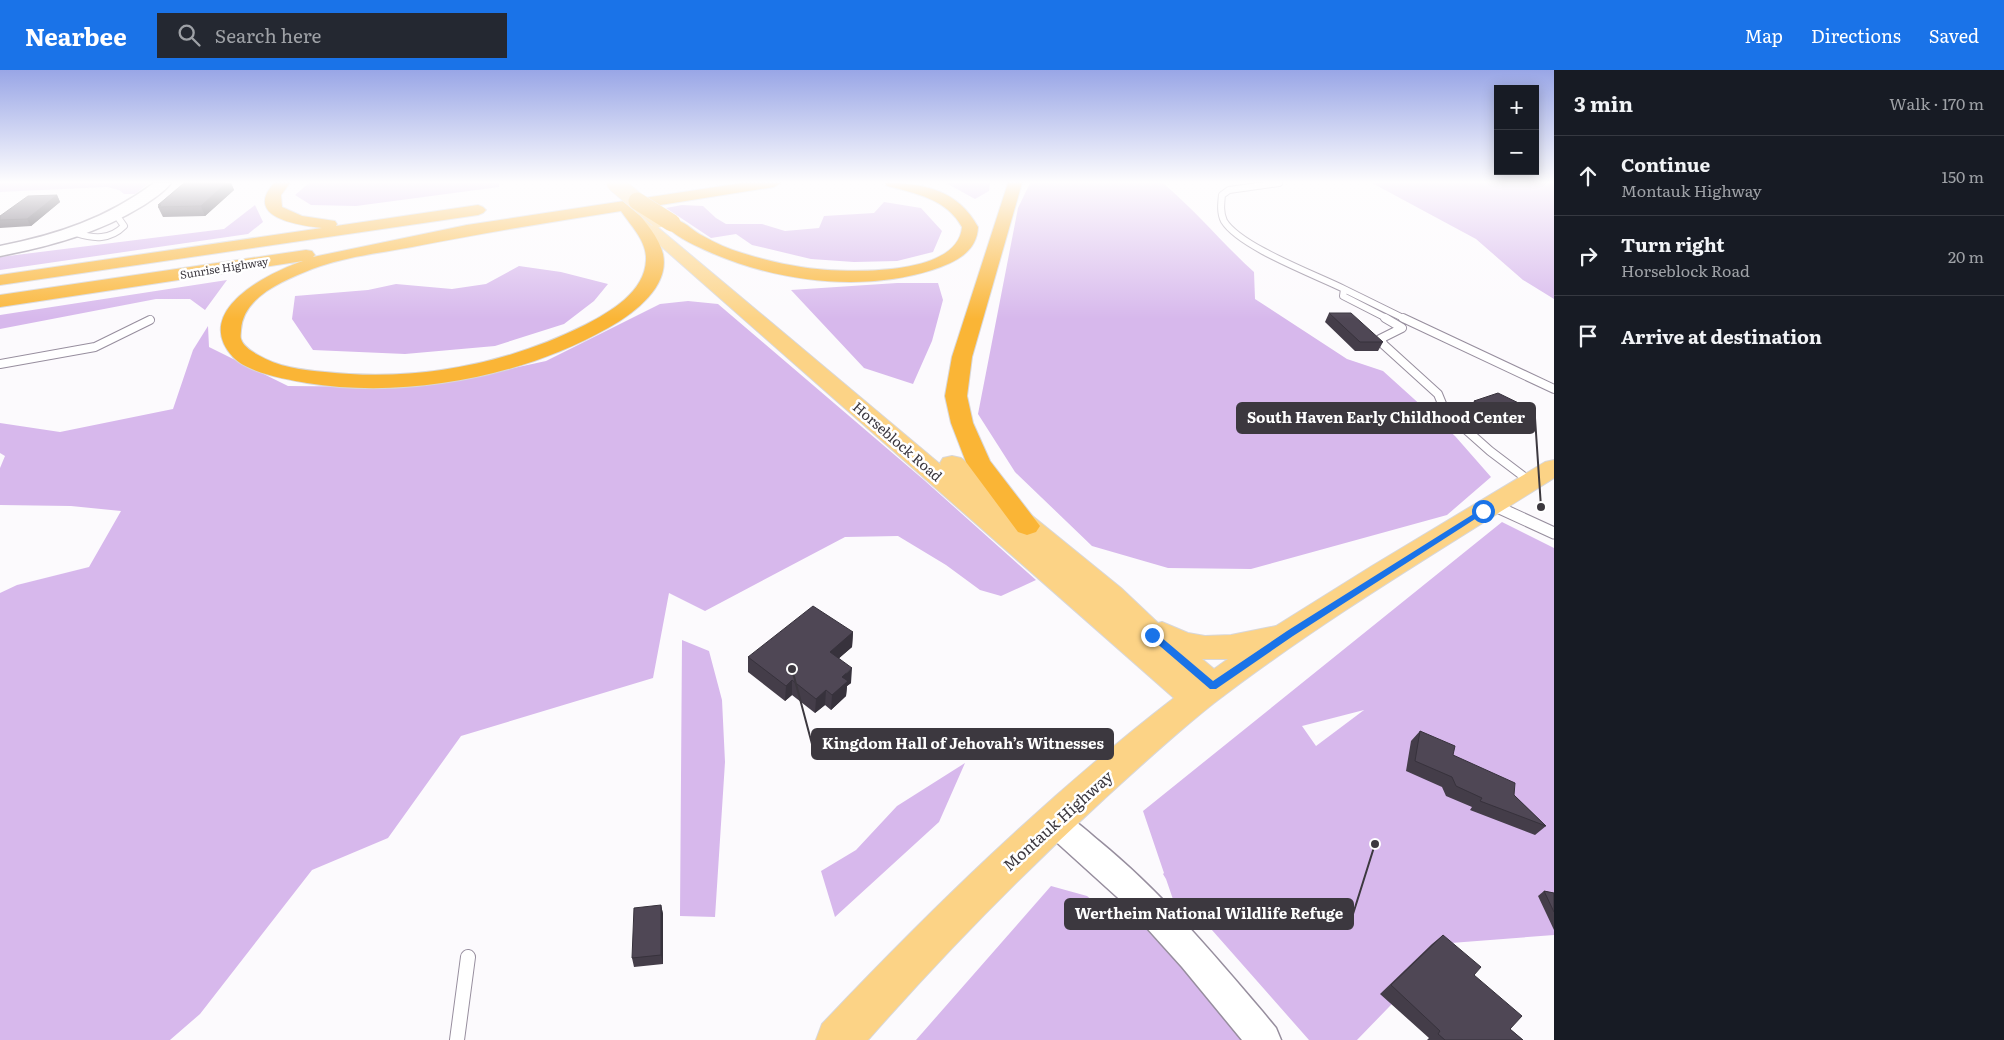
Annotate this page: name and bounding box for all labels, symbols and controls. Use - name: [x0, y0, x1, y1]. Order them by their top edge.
- search box: [157, 13, 507, 58]
- text: Nearbee: [25, 18, 127, 53]
- icon: search: [175, 21, 203, 49]
- text: Search here: [215, 21, 321, 49]
- text: Map: [1745, 22, 1783, 49]
- text: Directions: [1811, 22, 1901, 49]
- text: Saved: [1929, 22, 1979, 49]
- map controls: [1494, 85, 1539, 175]
- button: +: [1494, 85, 1539, 130]
- text: 3 min: [1574, 87, 1633, 118]
- text: Walk · 170 m: [1889, 91, 1984, 115]
- button: −: [1494, 130, 1539, 175]
- text: Continue: [1621, 150, 1710, 178]
- icon: ahead: [1574, 162, 1602, 190]
- text: 150 m: [1941, 164, 1984, 188]
- text: Montauk Highway: [1621, 178, 1762, 202]
- text: Turn right: [1621, 230, 1725, 258]
- icon: right: [1574, 242, 1602, 270]
- text: 20 m: [1948, 244, 1984, 268]
- street label: Sunrise Highway: [179, 252, 270, 282]
- text: Horseblock Road: [1621, 258, 1750, 282]
- icon: arrive: [1574, 322, 1602, 350]
- text: Arrive at destination: [1621, 322, 1822, 350]
- street label: Horseblock Road: [849, 396, 947, 486]
- callout: South Haven Early Childhood Center: [1237, 403, 1535, 433]
- text: South Haven Early Childhood Center: [1247, 405, 1525, 428]
- route start: [1472, 500, 1495, 523]
- route end: [1141, 624, 1164, 647]
- callout: Kingdom Hall of Jehovah’s Witnesses: [812, 729, 1113, 759]
- text: Kingdom Hall of Jehovah’s Witnesses: [822, 731, 1104, 754]
- street label: Montauk Highway: [997, 763, 1118, 876]
- callout: Wertheim National Wildlife Refuge: [1065, 899, 1353, 929]
- text: Wertheim National Wildlife Refuge: [1075, 901, 1344, 924]

